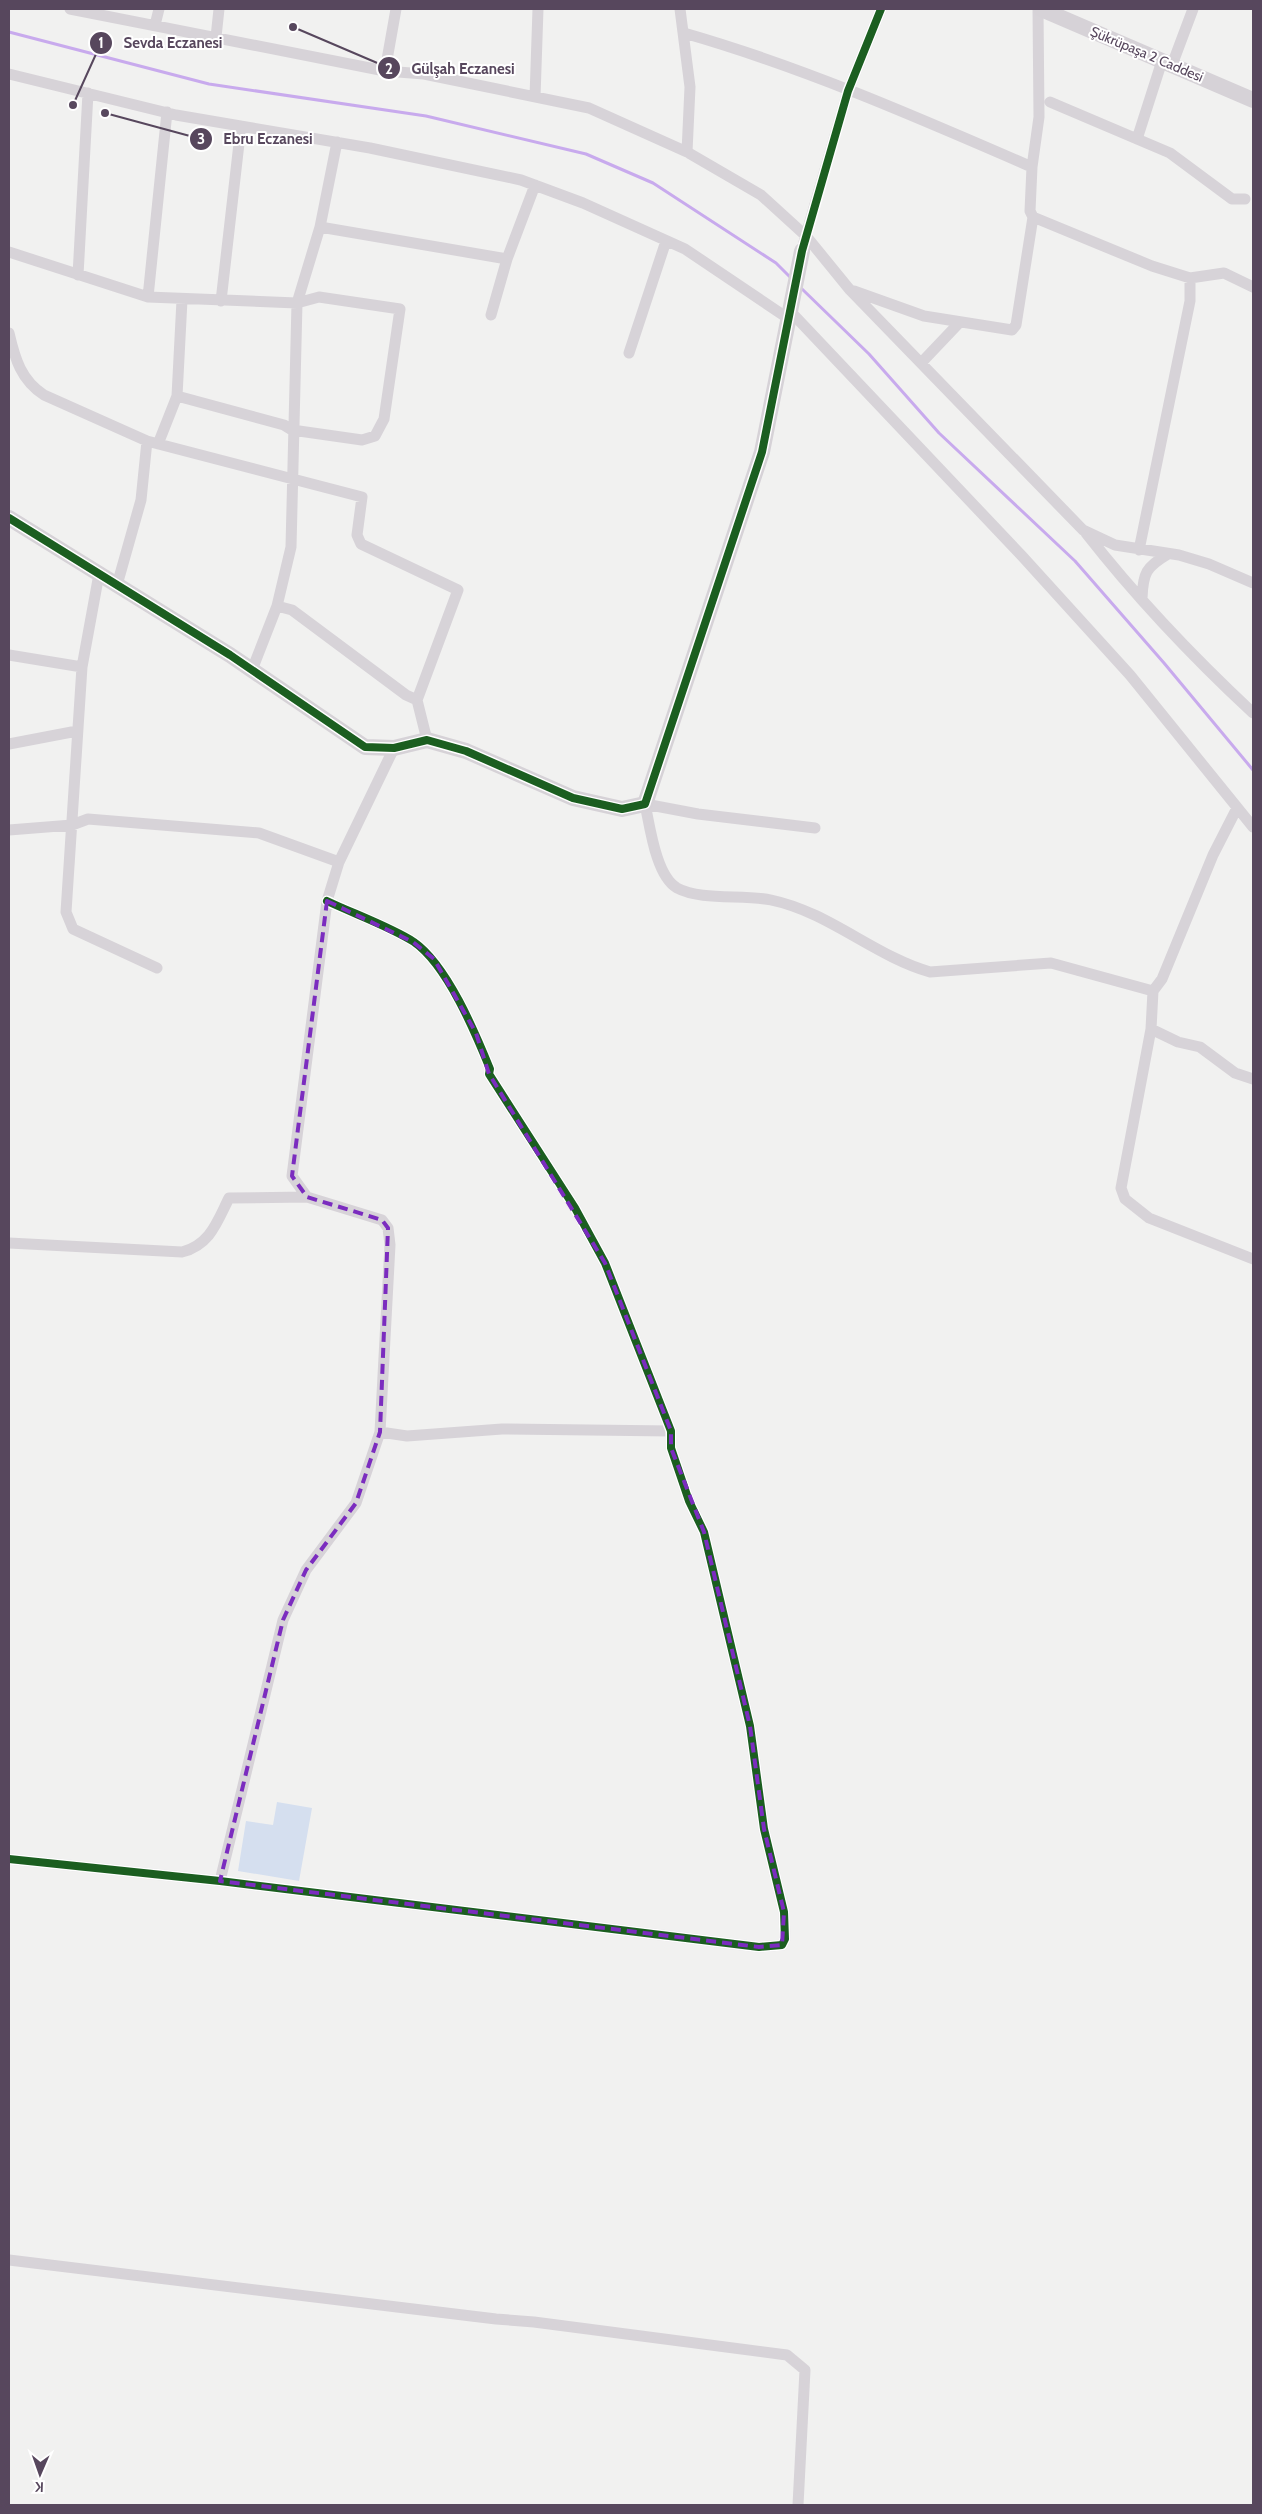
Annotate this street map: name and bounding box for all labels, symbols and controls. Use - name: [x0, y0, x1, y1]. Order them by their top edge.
- street label: Şükrüpaşa 2 Caddesi: [1088, 22, 1206, 86]
- callout: Sevda Eczanesi: [89, 28, 233, 58]
- text: 1: [98, 34, 104, 52]
- text: Sevda Eczanesi: [124, 34, 222, 52]
- callout: Gülşah Eczanesi: [376, 53, 524, 83]
- text: 2: [385, 60, 393, 78]
- text: Gülşah Eczanesi: [411, 60, 515, 78]
- callout: Ebru Eczanesi: [188, 124, 323, 154]
- text: 3: [197, 130, 205, 148]
- text: Ebru Eczanesi: [223, 130, 313, 148]
- north arrow: [15, 2449, 65, 2499]
- text: K: [35, 2478, 44, 2496]

